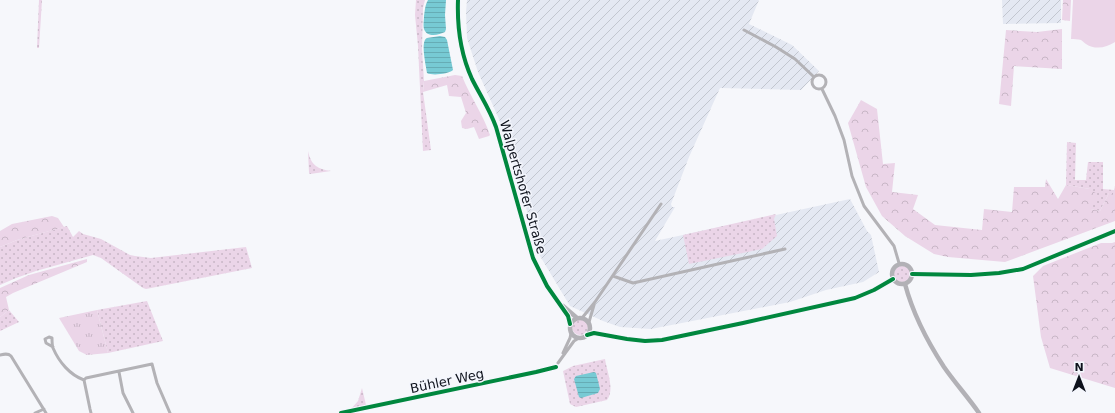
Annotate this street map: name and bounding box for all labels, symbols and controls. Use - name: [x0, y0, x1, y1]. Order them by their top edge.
- street label: Walpertshofer Straße: [497, 119, 549, 255]
- north arrow: [1059, 357, 1099, 397]
- text: N: [1074, 361, 1084, 374]
- street label: Bühler Weg: [409, 366, 485, 396]

